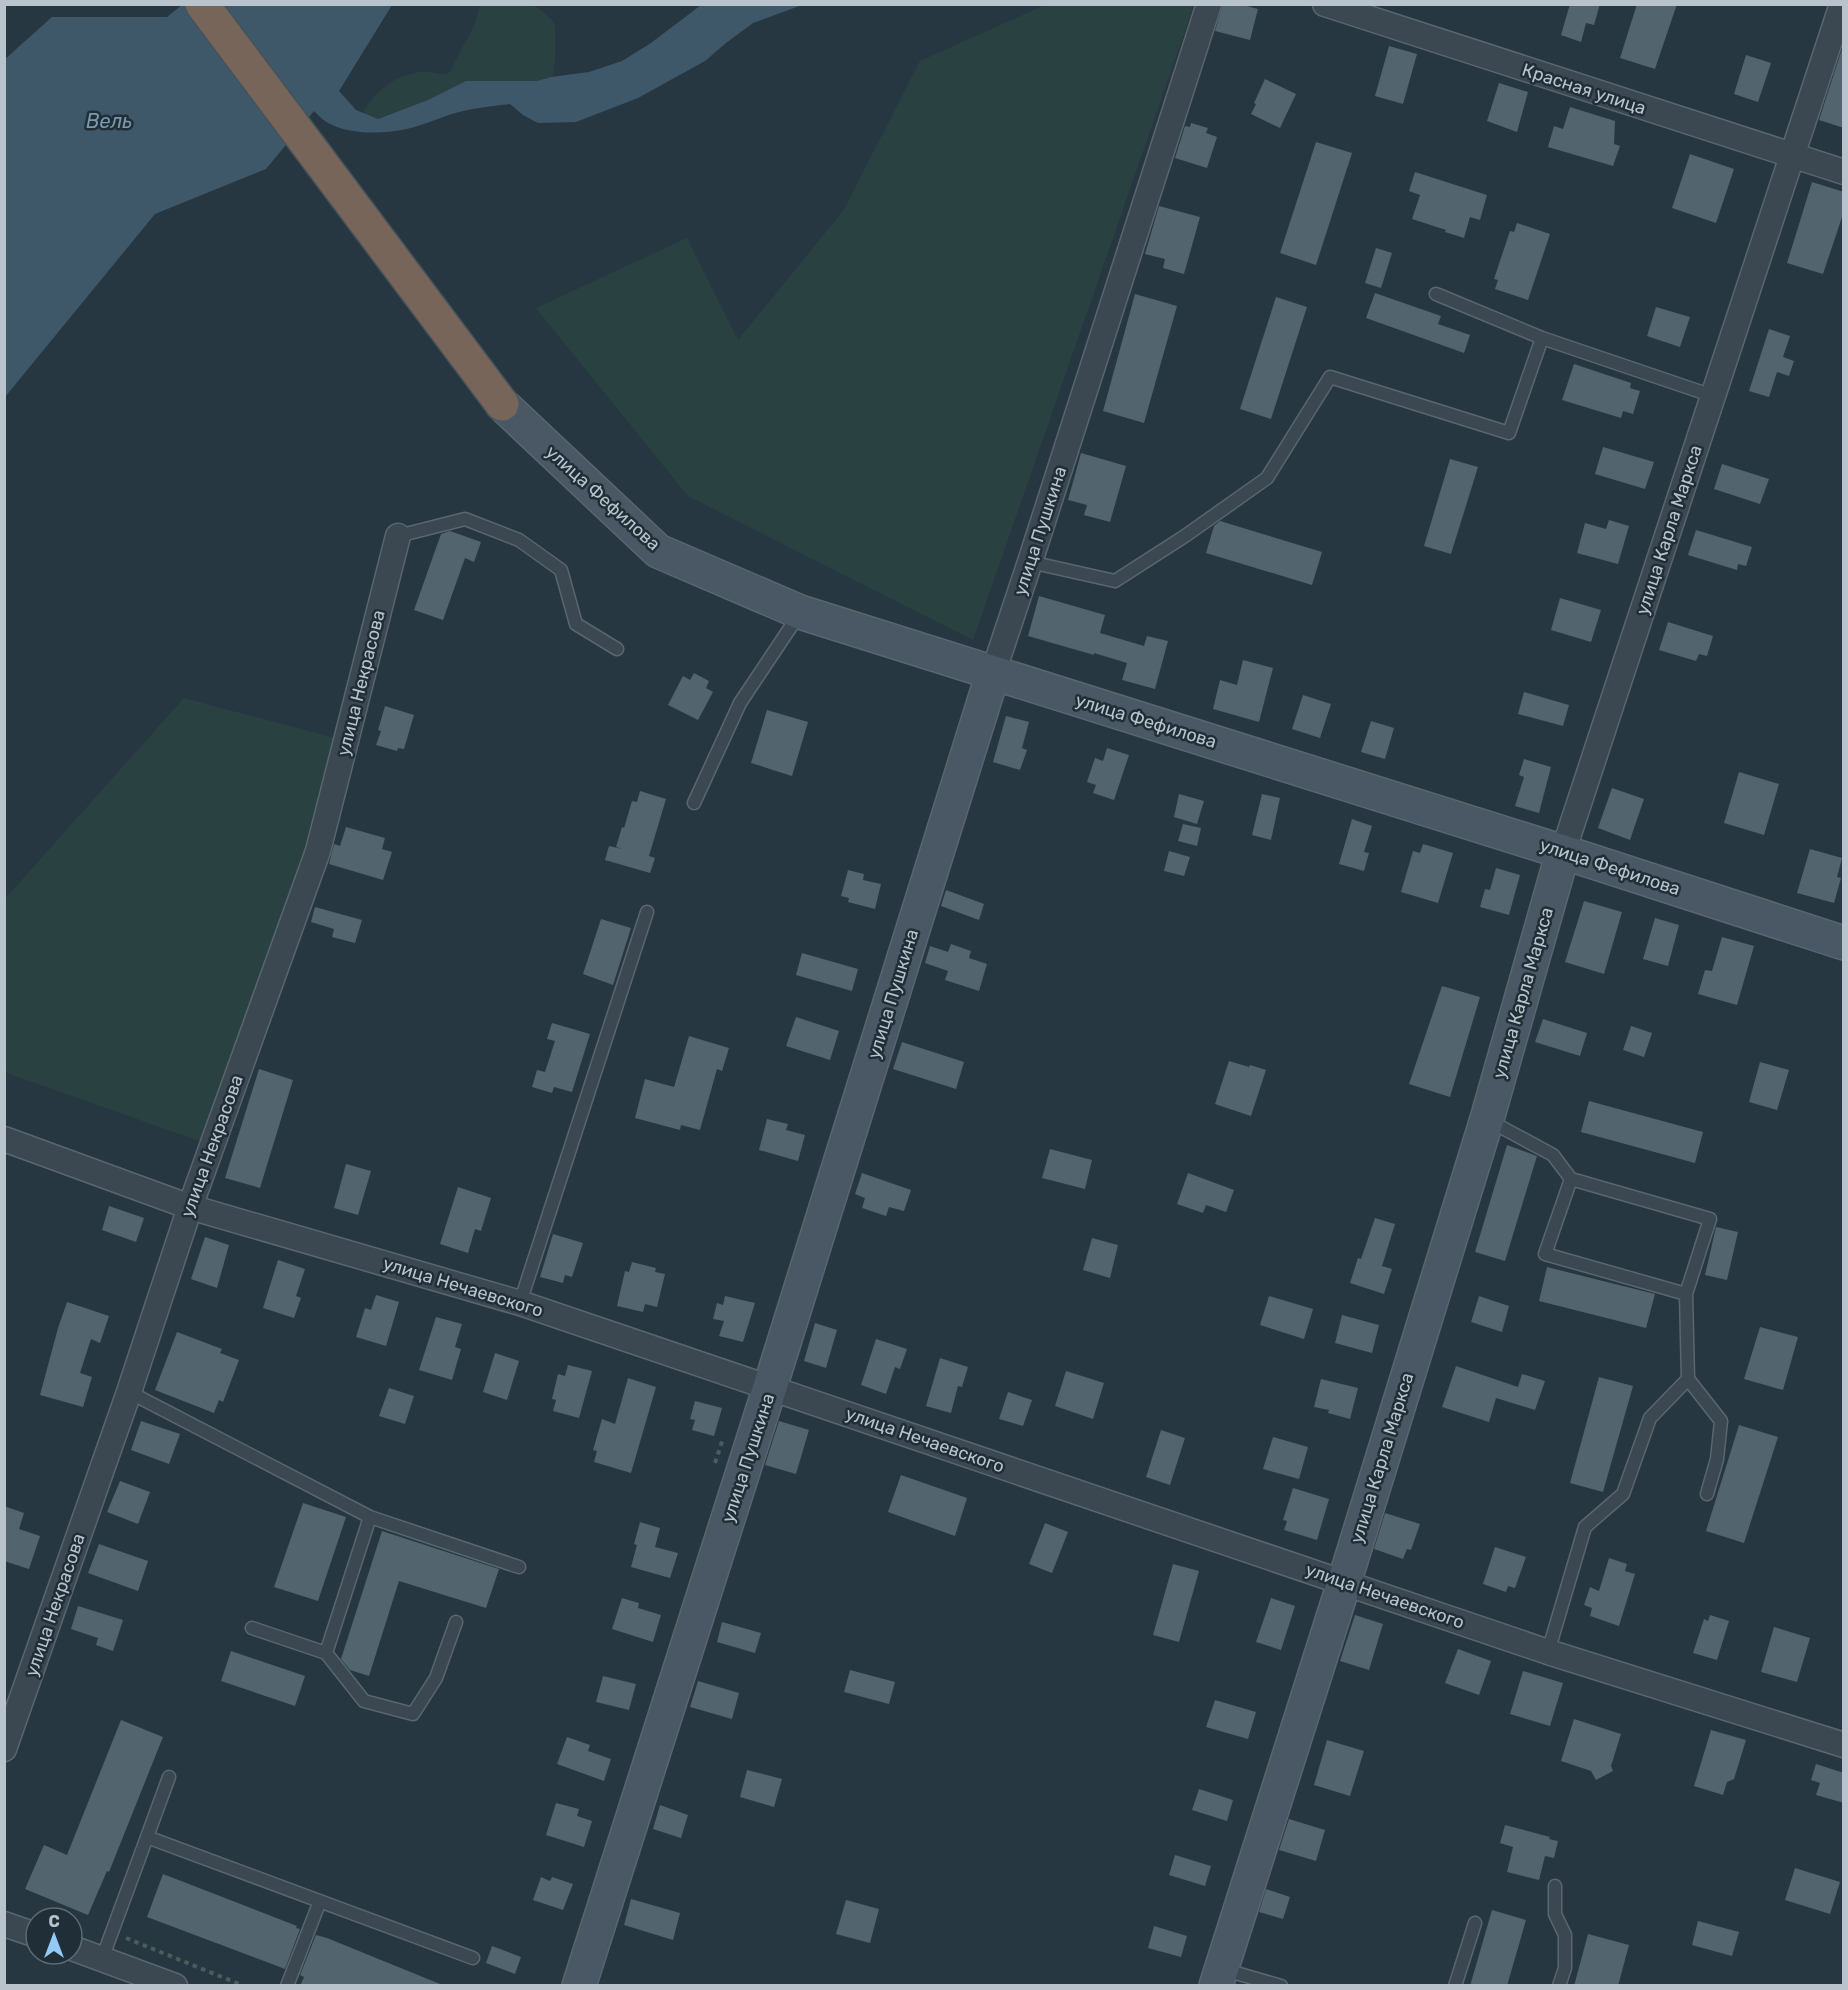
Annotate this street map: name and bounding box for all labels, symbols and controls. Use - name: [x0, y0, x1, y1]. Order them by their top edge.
- street label: Красная улица: [1519, 59, 1649, 119]
- water label: Вель: [86, 109, 132, 133]
- street label: улица Фефилова: [541, 441, 665, 555]
- street label: улица Карла Маркса: [1631, 442, 1707, 618]
- street label: улица Пушкина: [1009, 464, 1071, 598]
- street label: улица Некрасова: [332, 608, 390, 758]
- street label: улица Фефилова: [1073, 689, 1219, 753]
- street label: улица Фефилова: [1537, 834, 1683, 900]
- street label: улица Карла Маркса: [1488, 905, 1558, 1081]
- street label: улица Пушкина: [863, 926, 923, 1062]
- street label: улица Некрасова: [176, 1072, 248, 1220]
- street label: улица Нечаевского: [380, 1252, 546, 1322]
- street label: улица Карла Маркса: [1346, 1370, 1418, 1546]
- street label: улица Пушкина: [717, 1391, 779, 1525]
- street label: улица Нечаевского: [843, 1402, 1007, 1478]
- street label: улица Некрасова: [20, 1531, 90, 1679]
- street label: улица Нечаевского: [1303, 1558, 1467, 1634]
- north arrow: [24, 1906, 84, 1966]
- text: С: [48, 1912, 60, 1931]

